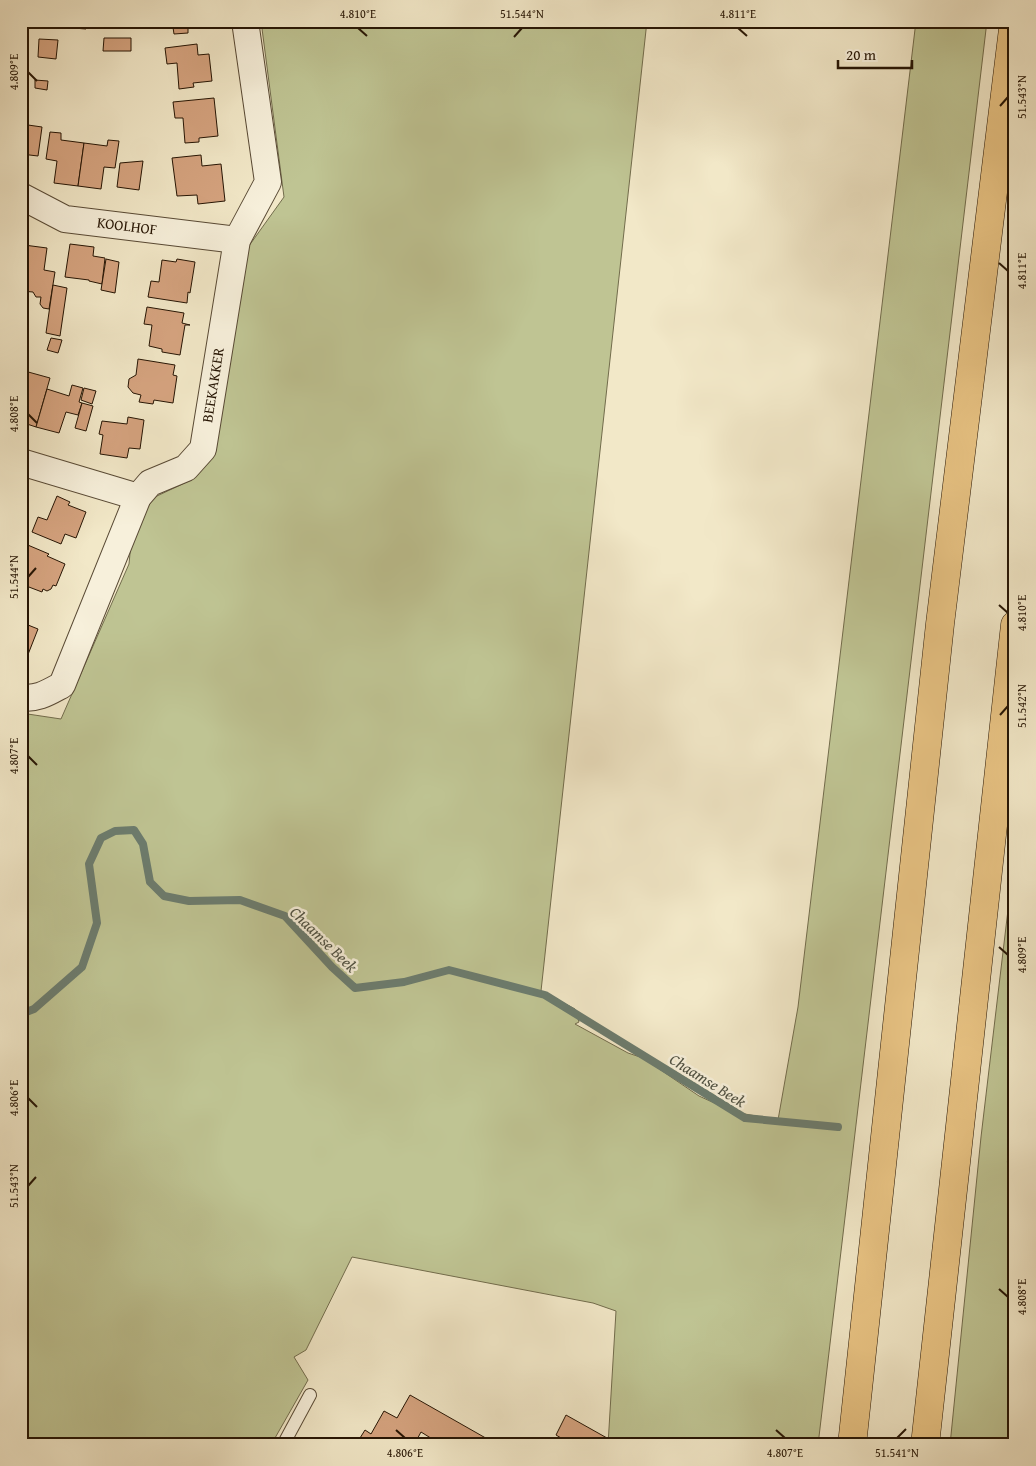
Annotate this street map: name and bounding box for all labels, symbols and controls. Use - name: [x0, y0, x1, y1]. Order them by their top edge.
- text: 4.810°E: [340, 5, 376, 22]
- text: 51.544°N: [500, 5, 544, 22]
- text: 4.811°E: [720, 5, 756, 22]
- scale bar: [838, 38, 912, 70]
- text: 20 m: [846, 44, 877, 65]
- text: 4.809°E: [5, 54, 22, 90]
- text: 51.543°N: [1013, 75, 1030, 119]
- street label: KOOLHOF: [96, 211, 158, 240]
- text: 4.811°E: [1013, 253, 1030, 289]
- street label: BEEKAKKER: [196, 346, 229, 424]
- text: 4.808°E: [5, 396, 22, 432]
- text: 51.544°N: [5, 555, 22, 599]
- text: 4.810°E: [1013, 595, 1030, 631]
- text: 51.542°N: [1013, 684, 1030, 728]
- text: 4.807°E: [5, 738, 22, 774]
- water label: Chaamse Beek: [285, 900, 364, 978]
- text: 4.809°E: [1013, 937, 1030, 973]
- water label: Chaamse Beek: [665, 1047, 751, 1113]
- text: 4.806°E: [5, 1080, 22, 1116]
- text: 51.543°N: [5, 1164, 22, 1208]
- text: 4.808°E: [1013, 1279, 1030, 1315]
- text: 4.806°E: [387, 1444, 423, 1461]
- text: 4.807°E: [767, 1444, 803, 1461]
- text: 51.541°N: [875, 1444, 919, 1461]

